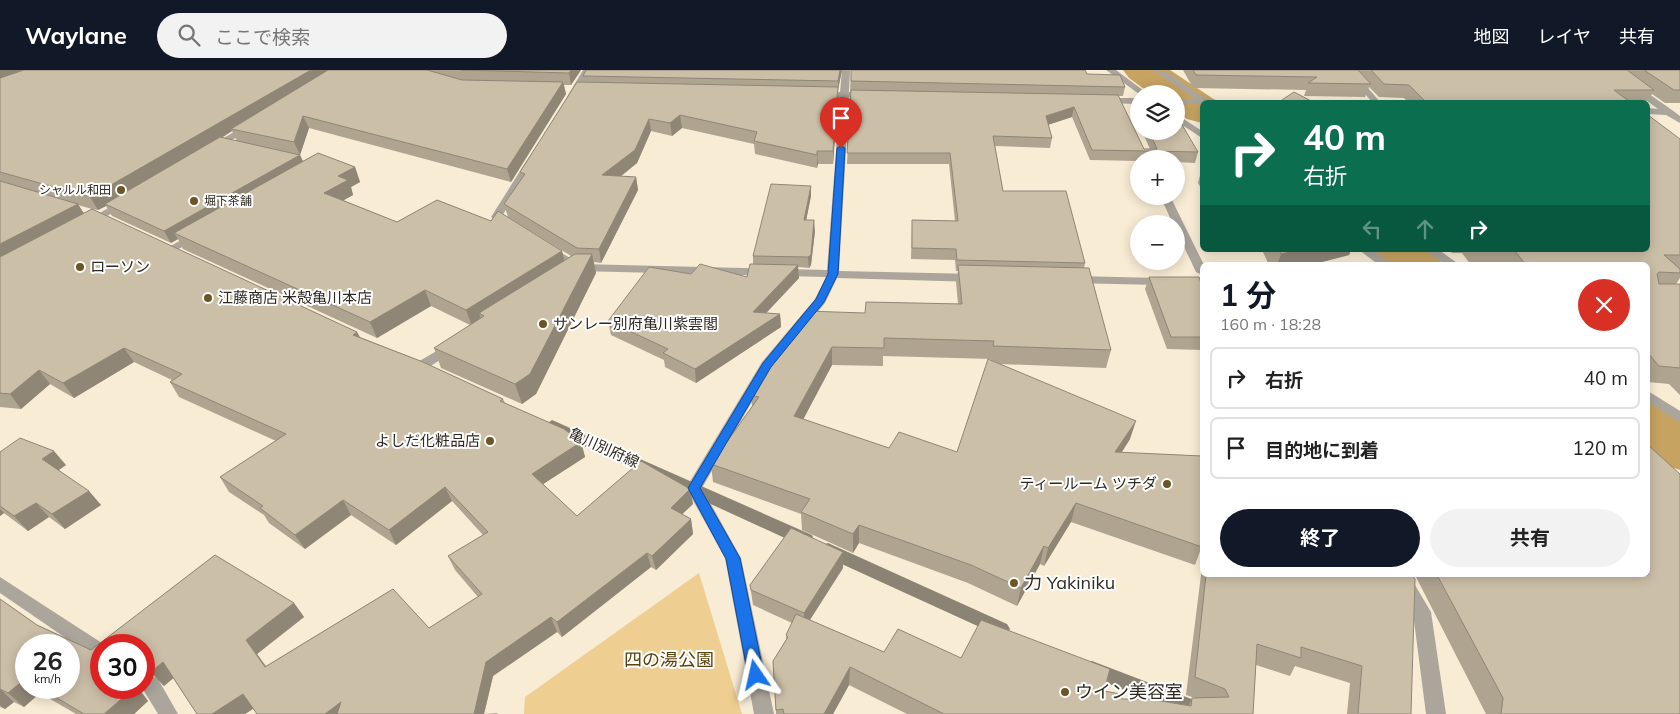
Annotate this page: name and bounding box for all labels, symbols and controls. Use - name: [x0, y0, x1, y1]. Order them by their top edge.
- search box: [157, 13, 507, 58]
- text: Waylane: [25, 20, 127, 50]
- icon: search: [175, 21, 203, 49]
- text: ここで検索: [215, 25, 310, 49]
- text: 地図: [1474, 25, 1510, 48]
- text: レイヤ: [1538, 25, 1591, 48]
- text: 共有: [1619, 25, 1655, 48]
- map controls: [1130, 85, 1185, 270]
- button: layers: [1130, 85, 1185, 140]
- pin: [820, 97, 862, 148]
- icon: arrive: [827, 104, 855, 132]
- text: 40 m: [1303, 115, 1386, 159]
- icon: right: [1220, 120, 1285, 185]
- button: +: [1130, 150, 1185, 205]
- text: 右折: [1303, 162, 1347, 190]
- place label: シャルル和田: [39, 182, 111, 197]
- marker: シャルル和田: [115, 184, 127, 196]
- place label: 堀下茶舗: [204, 193, 252, 208]
- marker: 堀下茶舗: [188, 195, 200, 207]
- button: −: [1130, 215, 1185, 270]
- icon: left: [1358, 215, 1386, 243]
- icon: ahead: [1411, 215, 1439, 243]
- icon: right: [1464, 215, 1492, 243]
- place label: ローソン: [90, 257, 150, 276]
- marker: ローソン: [74, 261, 86, 273]
- text: 1 分: [1220, 276, 1276, 314]
- button: close: [1578, 279, 1630, 331]
- place label: 江藤商店 米殻亀川本店: [218, 288, 372, 307]
- marker: 江藤商店 米殻亀川本店: [202, 292, 214, 304]
- place label: サンレー別府亀川紫雲閣: [553, 314, 718, 333]
- text: 160 m · 18:28: [1220, 314, 1321, 334]
- marker: サンレー別府亀川紫雲閣: [537, 318, 549, 330]
- icon: right: [1222, 364, 1250, 392]
- text: 40 m: [1584, 366, 1628, 390]
- text: 右折: [1265, 368, 1303, 392]
- street label: 亀川別府線: [566, 424, 642, 471]
- place label: よしだ化粧品店: [375, 431, 480, 450]
- icon: arrive: [1222, 434, 1250, 462]
- marker: よしだ化粧品店: [484, 435, 496, 447]
- text: 120 m: [1572, 436, 1628, 460]
- text: 目的地に到着: [1265, 438, 1379, 462]
- place label: ティールーム ツチダ: [1019, 474, 1157, 493]
- marker: ティールーム ツチダ: [1161, 478, 1173, 490]
- button: 終了: [1220, 509, 1420, 567]
- button: 共有: [1430, 509, 1630, 567]
- place label: 力 Yakiniku: [1024, 571, 1115, 594]
- marker: 力 Yakiniku: [1008, 577, 1020, 589]
- speed limit sign: 30: [90, 634, 155, 699]
- text: 26: [32, 645, 63, 676]
- park label: 四の湯公園: [624, 648, 714, 671]
- position arrow: [729, 648, 781, 700]
- text: km/h: [34, 671, 61, 686]
- place label: ウイン美容室: [1075, 680, 1183, 703]
- marker: ウイン美容室: [1059, 686, 1071, 698]

